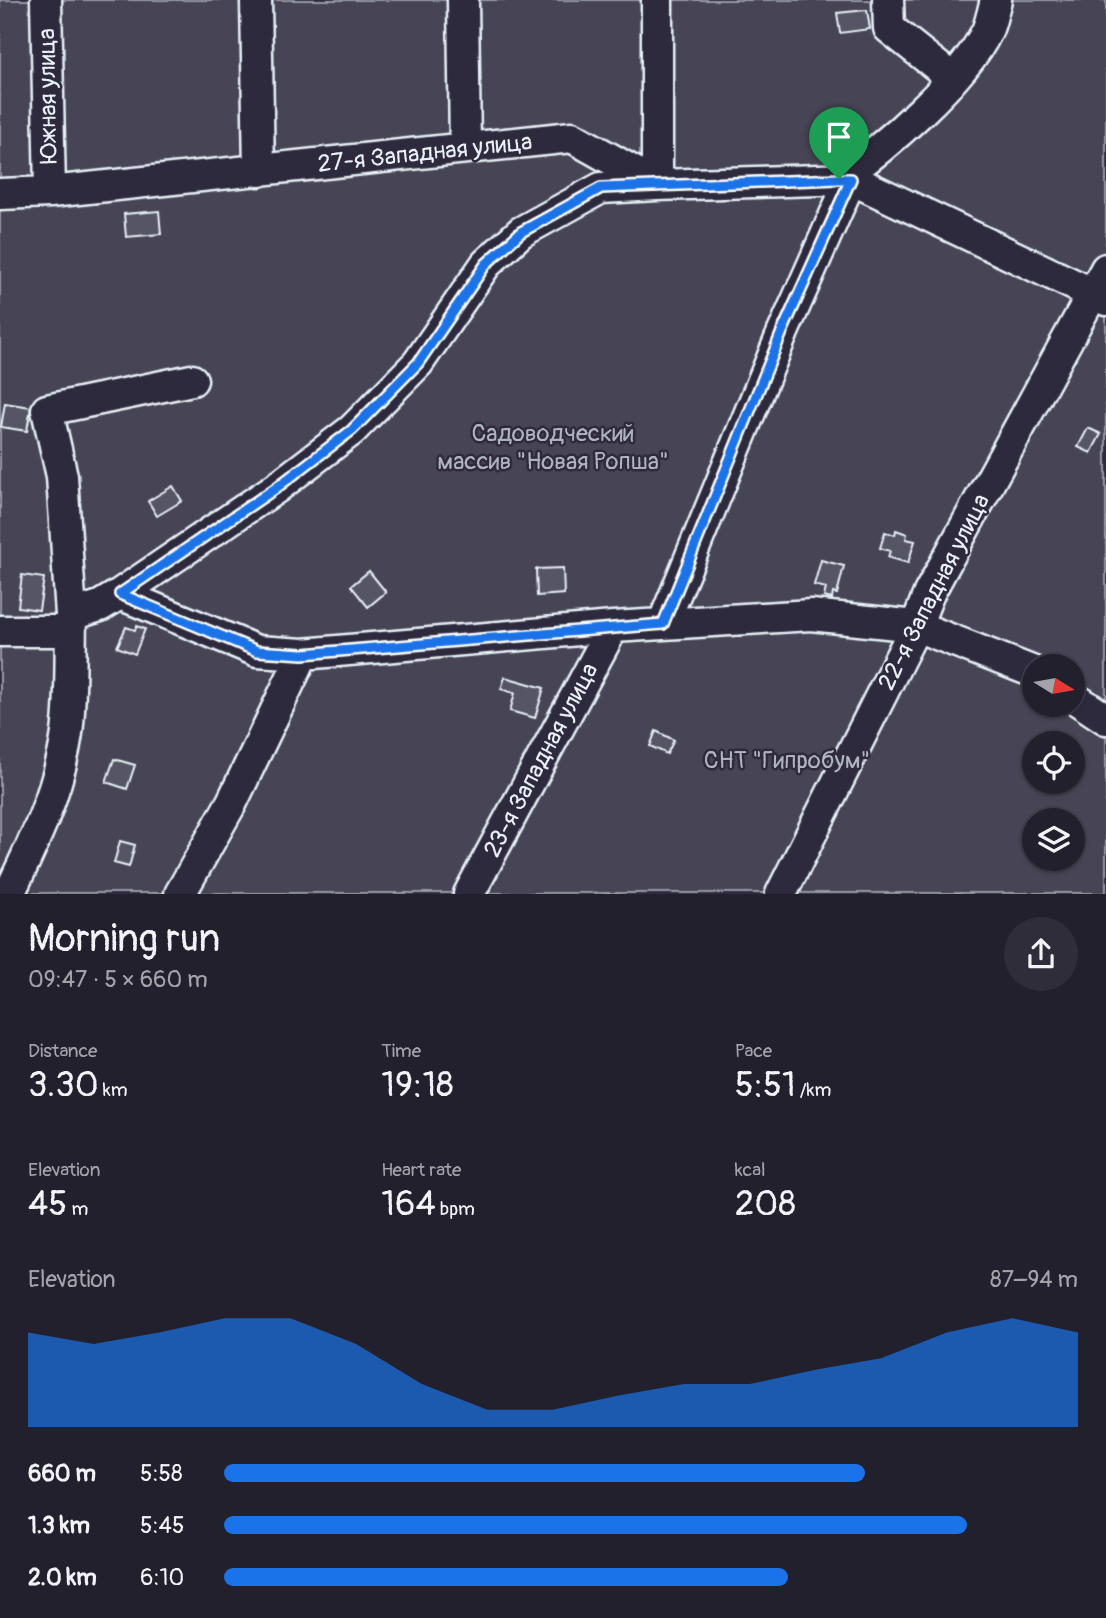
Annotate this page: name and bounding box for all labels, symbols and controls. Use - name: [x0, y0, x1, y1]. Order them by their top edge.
- street label: Южная улица: [32, 28, 64, 164]
- pin: [809, 107, 869, 179]
- icon: arrive: [820, 118, 858, 156]
- street label: 27-я Западная улица: [316, 127, 534, 179]
- park label: Садоводческий массив "Новая Ропша": [437, 419, 669, 476]
- street label: 22-я Западная улица: [872, 489, 996, 695]
- north arrow: [1022, 654, 1085, 718]
- map controls: [1022, 654, 1085, 871]
- street label: 23-я Западная улица: [478, 658, 604, 862]
- button: locate: [1022, 731, 1085, 794]
- park label: СНТ "Гипробум": [704, 746, 870, 775]
- button: layers: [1022, 808, 1085, 871]
- text: Morning run: [28, 915, 220, 963]
- button: share: [1004, 917, 1078, 991]
- text: 09:47 · 5 × 660 m: [28, 965, 208, 994]
- text: Distance: [28, 1039, 97, 1063]
- text: Time: [381, 1039, 421, 1063]
- text: Pace: [735, 1039, 772, 1063]
- text: 3.30: [28, 1063, 99, 1107]
- text: 19:18: [381, 1063, 454, 1107]
- text: 5:51: [735, 1063, 796, 1107]
- text: km: [99, 1078, 128, 1102]
- text: /km: [796, 1078, 831, 1102]
- text: Elevation: [28, 1158, 100, 1182]
- text: Heart rate: [381, 1158, 461, 1182]
- text: kcal: [735, 1158, 766, 1182]
- text: 45: [28, 1182, 67, 1226]
- text: 164: [381, 1182, 436, 1226]
- text: 208: [735, 1182, 796, 1226]
- text: m: [67, 1197, 88, 1221]
- text: bpm: [436, 1197, 475, 1221]
- text: Elevation: [28, 1265, 116, 1294]
- text: 87–94 m: [990, 1265, 1078, 1294]
- text: 660 m: [28, 1459, 96, 1488]
- text: 5:58: [140, 1459, 183, 1488]
- text: 1.3 km: [28, 1511, 90, 1540]
- text: 5:45: [140, 1511, 184, 1540]
- text: 2.0 km: [28, 1563, 97, 1592]
- text: 6:10: [140, 1563, 184, 1592]

